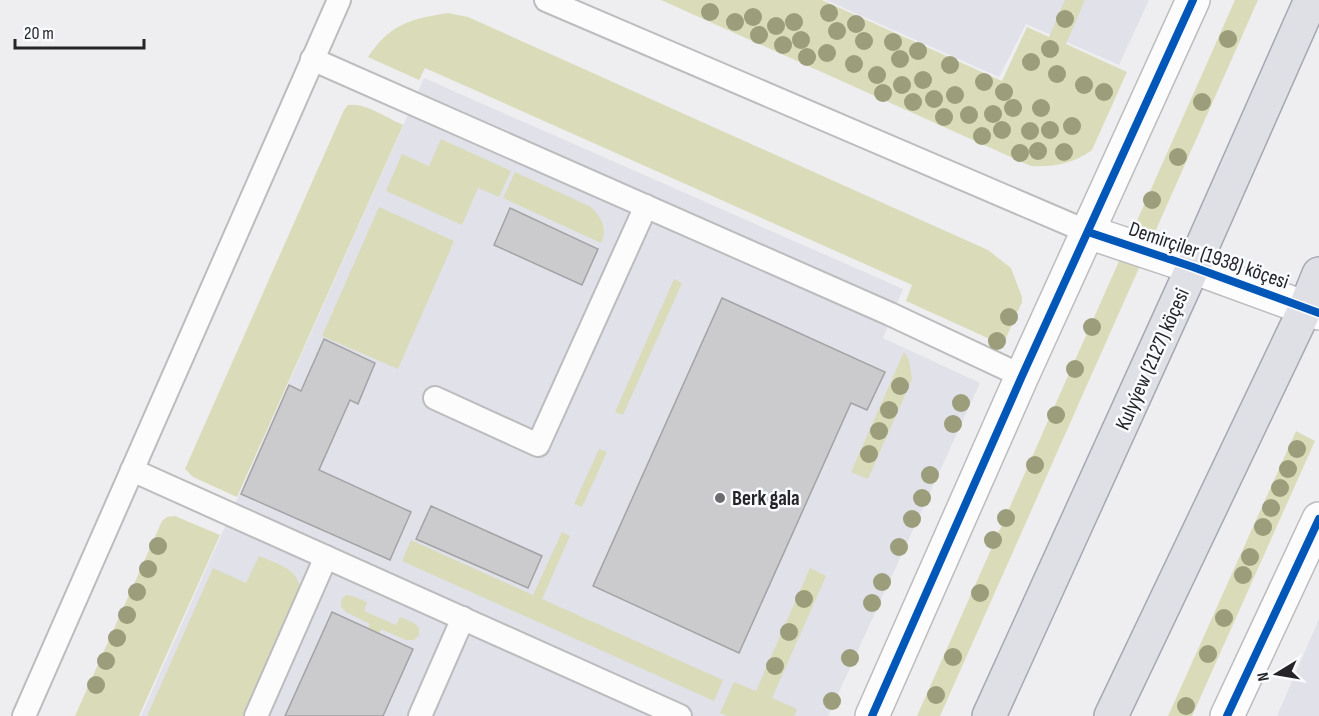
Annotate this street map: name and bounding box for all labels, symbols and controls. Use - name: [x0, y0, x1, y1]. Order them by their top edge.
- scale bar: [15, 12, 144, 50]
- text: 20 m: [24, 23, 54, 44]
- street label: Demirçiler (1938) köçesi: [1126, 216, 1292, 295]
- street label: Kulyýew (2127) köçesi: [1110, 285, 1195, 434]
- place label: Berk gala: [732, 486, 800, 511]
- marker: Berk gala: [713, 491, 727, 505]
- north arrow: [1247, 644, 1307, 704]
- text: N: [1254, 671, 1274, 683]

